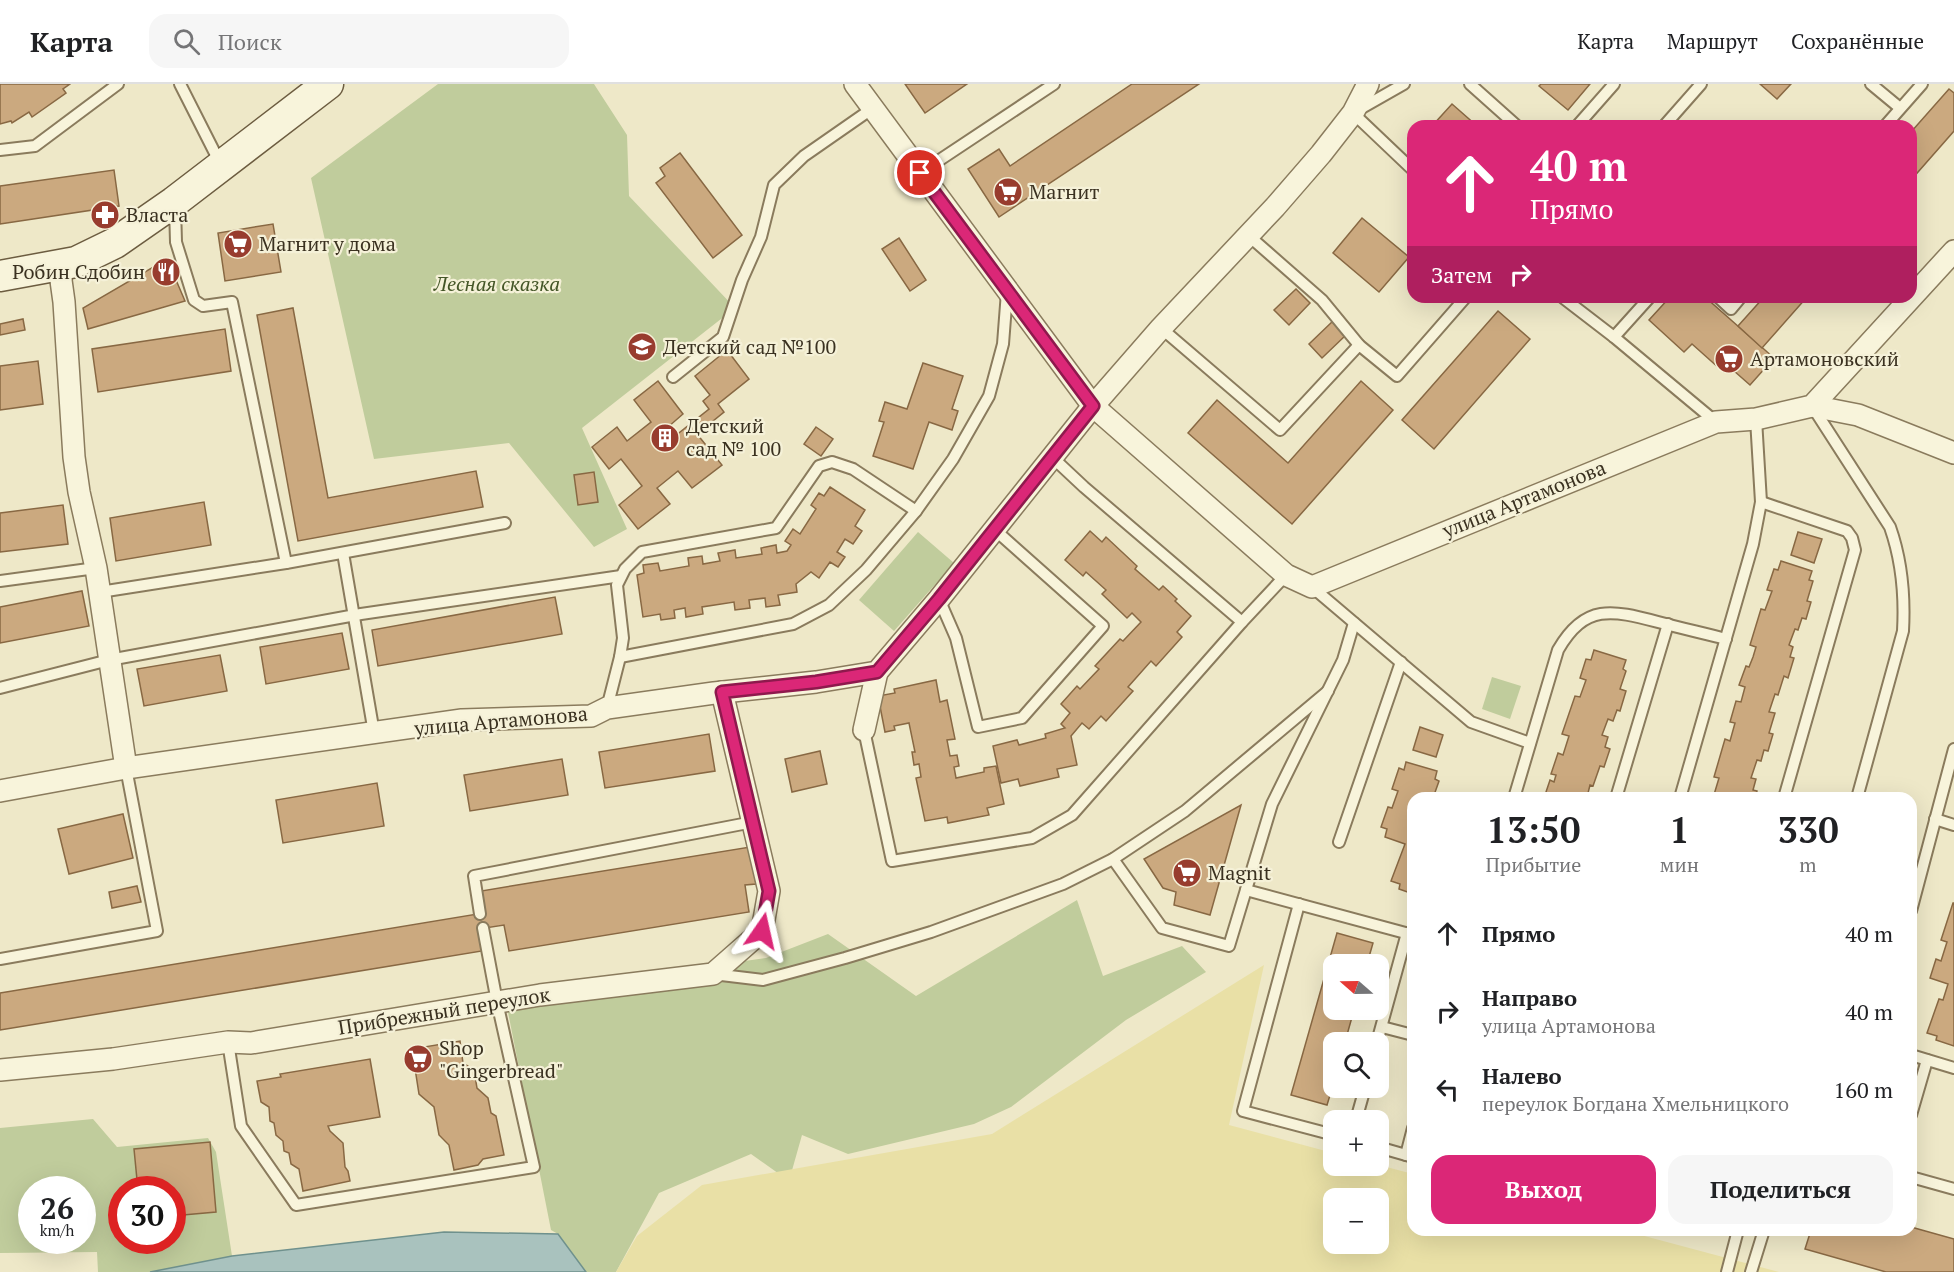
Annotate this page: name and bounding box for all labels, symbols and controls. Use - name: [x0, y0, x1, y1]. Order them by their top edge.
- search box: [149, 14, 569, 68]
- text: Карта: [30, 23, 113, 60]
- icon: search: [170, 25, 203, 58]
- text: Поиск: [218, 27, 282, 56]
- text: Карта: [1577, 27, 1634, 55]
- text: Маршрут: [1667, 27, 1758, 55]
- text: Сохранённые: [1791, 27, 1924, 55]
- text: 40 m: [1530, 137, 1628, 193]
- icon: ahead: [1431, 144, 1509, 222]
- pin: [894, 147, 945, 198]
- icon: arrive: [903, 156, 936, 189]
- supermarket icon: Магнит: [992, 176, 1024, 208]
- place label: Магнит: [1029, 178, 1100, 205]
- text: Прямо: [1530, 191, 1614, 227]
- pharmacy icon: Власта: [89, 199, 121, 231]
- place label: Власта: [126, 201, 188, 228]
- supermarket icon: Магнит у дома: [222, 228, 254, 260]
- place label: Магнит у дома: [259, 230, 396, 257]
- restaurant icon: Робин Сдобин: [150, 256, 182, 288]
- place label: Робин Сдобин: [12, 258, 145, 285]
- icon: right: [1504, 258, 1537, 291]
- text: Затем: [1431, 260, 1492, 289]
- park label: Лесная сказка: [433, 270, 560, 297]
- school or university icon: Детский сад №100: [626, 331, 658, 363]
- place label: Детский сад №100: [663, 333, 836, 360]
- supermarket icon: Артамоновский: [1713, 343, 1745, 375]
- place label: Артамоновский: [1750, 345, 1899, 372]
- place label: Детский сад № 100: [686, 412, 781, 462]
- building icon: Детский сад № 100: [649, 422, 681, 454]
- street label: улица Артамонова: [1437, 453, 1610, 544]
- street label: улица Артамонова: [412, 699, 589, 742]
- text: 13:50: [1487, 806, 1580, 853]
- text: 1: [1669, 806, 1690, 853]
- text: 330: [1777, 806, 1839, 853]
- text: Прибытие: [1485, 851, 1581, 878]
- text: мин: [1660, 851, 1699, 878]
- text: m: [1799, 851, 1817, 878]
- supermarket icon: Magnit: [1171, 857, 1203, 889]
- place label: Magnit: [1208, 859, 1272, 886]
- position arrow: [730, 899, 794, 963]
- icon: ahead: [1431, 917, 1464, 950]
- text: Прямо: [1482, 919, 1555, 948]
- text: 40 m: [1845, 919, 1893, 948]
- north arrow: [1323, 954, 1389, 1020]
- map controls: [1323, 954, 1389, 1254]
- street label: Прибрежный переулок: [336, 980, 552, 1041]
- text: Направо: [1482, 983, 1577, 1012]
- icon: right: [1431, 995, 1464, 1028]
- text: 40 m: [1845, 997, 1893, 1026]
- text: улица Артамонова: [1482, 1012, 1656, 1039]
- button: search: [1323, 1032, 1389, 1098]
- place label: Shop "Gingerbread": [439, 1034, 563, 1084]
- supermarket icon: Shop "Gingerbread": [402, 1043, 434, 1075]
- text: Налево: [1482, 1061, 1562, 1090]
- icon: left: [1431, 1073, 1464, 1106]
- text: 160 m: [1833, 1075, 1893, 1104]
- text: переулок Богдана Хмельницкого: [1482, 1090, 1789, 1117]
- button: +: [1323, 1110, 1389, 1176]
- button: Выход: [1431, 1155, 1656, 1224]
- button: Поделиться: [1668, 1155, 1893, 1224]
- speed limit sign: 30: [108, 1176, 186, 1254]
- text: 26: [40, 1188, 74, 1228]
- button: −: [1323, 1188, 1389, 1254]
- text: km/h: [40, 1220, 74, 1240]

